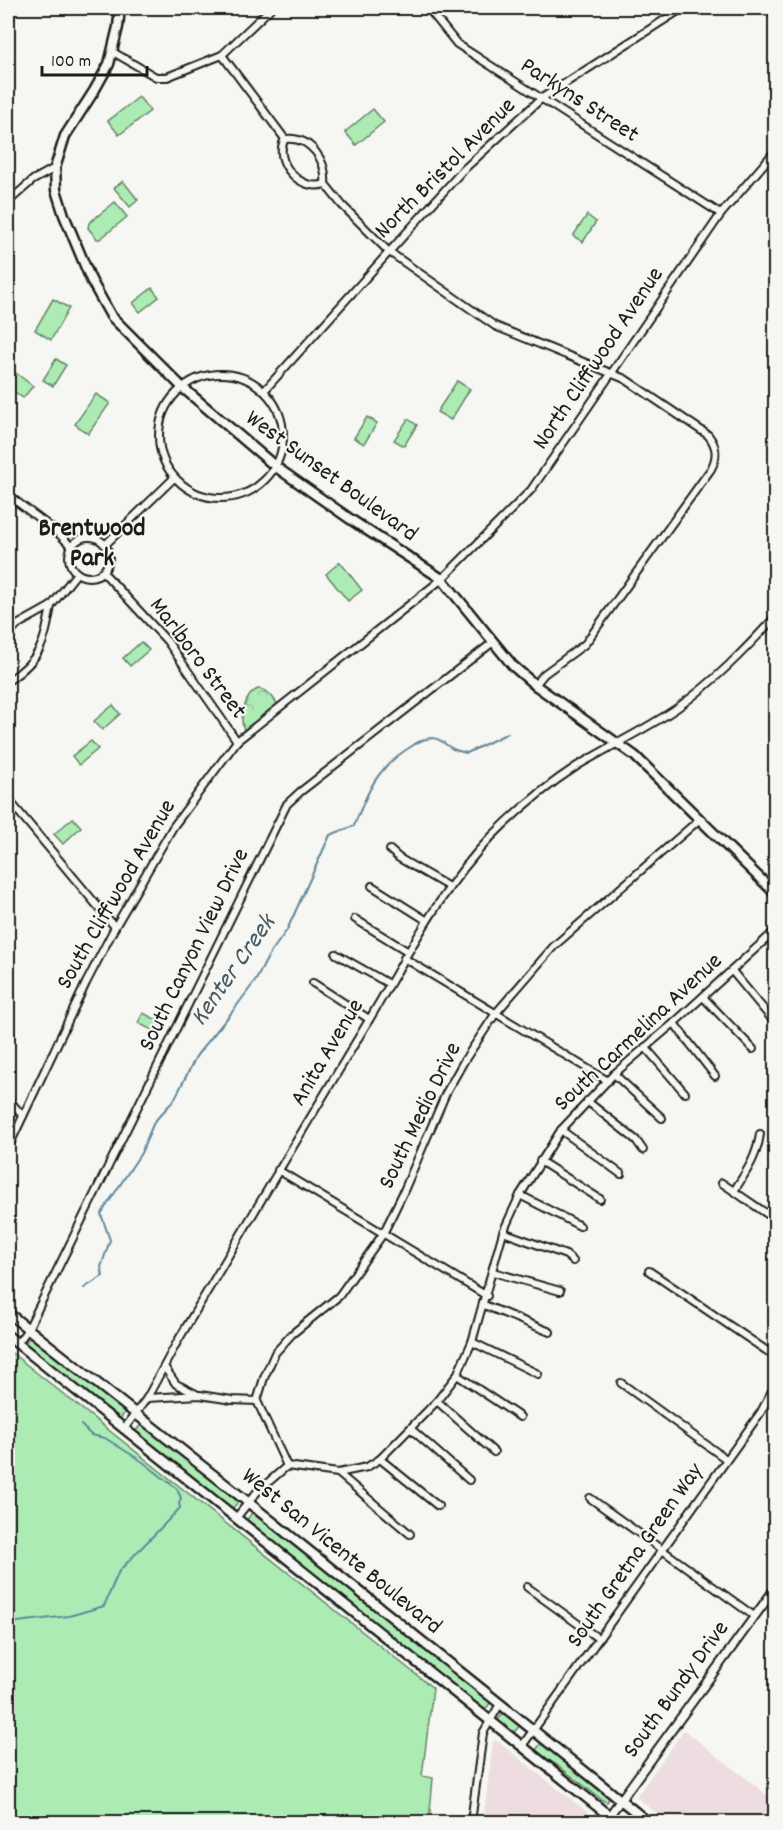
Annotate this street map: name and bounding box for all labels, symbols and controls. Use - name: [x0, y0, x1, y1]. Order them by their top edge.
- scale bar: [42, 39, 147, 77]
- text: 100 m: [51, 50, 91, 75]
- street label: Parkyns Street: [513, 50, 645, 152]
- street label: North Bristol Avenue: [368, 91, 524, 247]
- street label: North Cliffwood Avenue: [525, 261, 673, 457]
- street label: West Sunset Boulevard: [238, 403, 424, 551]
- district label: Brentwood Park: [38, 511, 146, 578]
- street label: Marlboro Street: [140, 591, 254, 727]
- street label: South Cliffwood Avenue: [49, 794, 185, 996]
- street label: South Canyon View Drive: [131, 843, 259, 1057]
- water label: Kenter Creek: [182, 906, 287, 1034]
- street label: South Carmelina Avenue: [547, 946, 731, 1120]
- street label: Anita Avenue: [283, 993, 373, 1113]
- street label: South Medio Drive: [371, 1037, 471, 1195]
- street label: South Gretna Green Way: [559, 1456, 713, 1655]
- street label: West San Vicente Boulevard: [233, 1460, 449, 1644]
- street label: South Bundy Drive: [615, 1614, 739, 1766]

